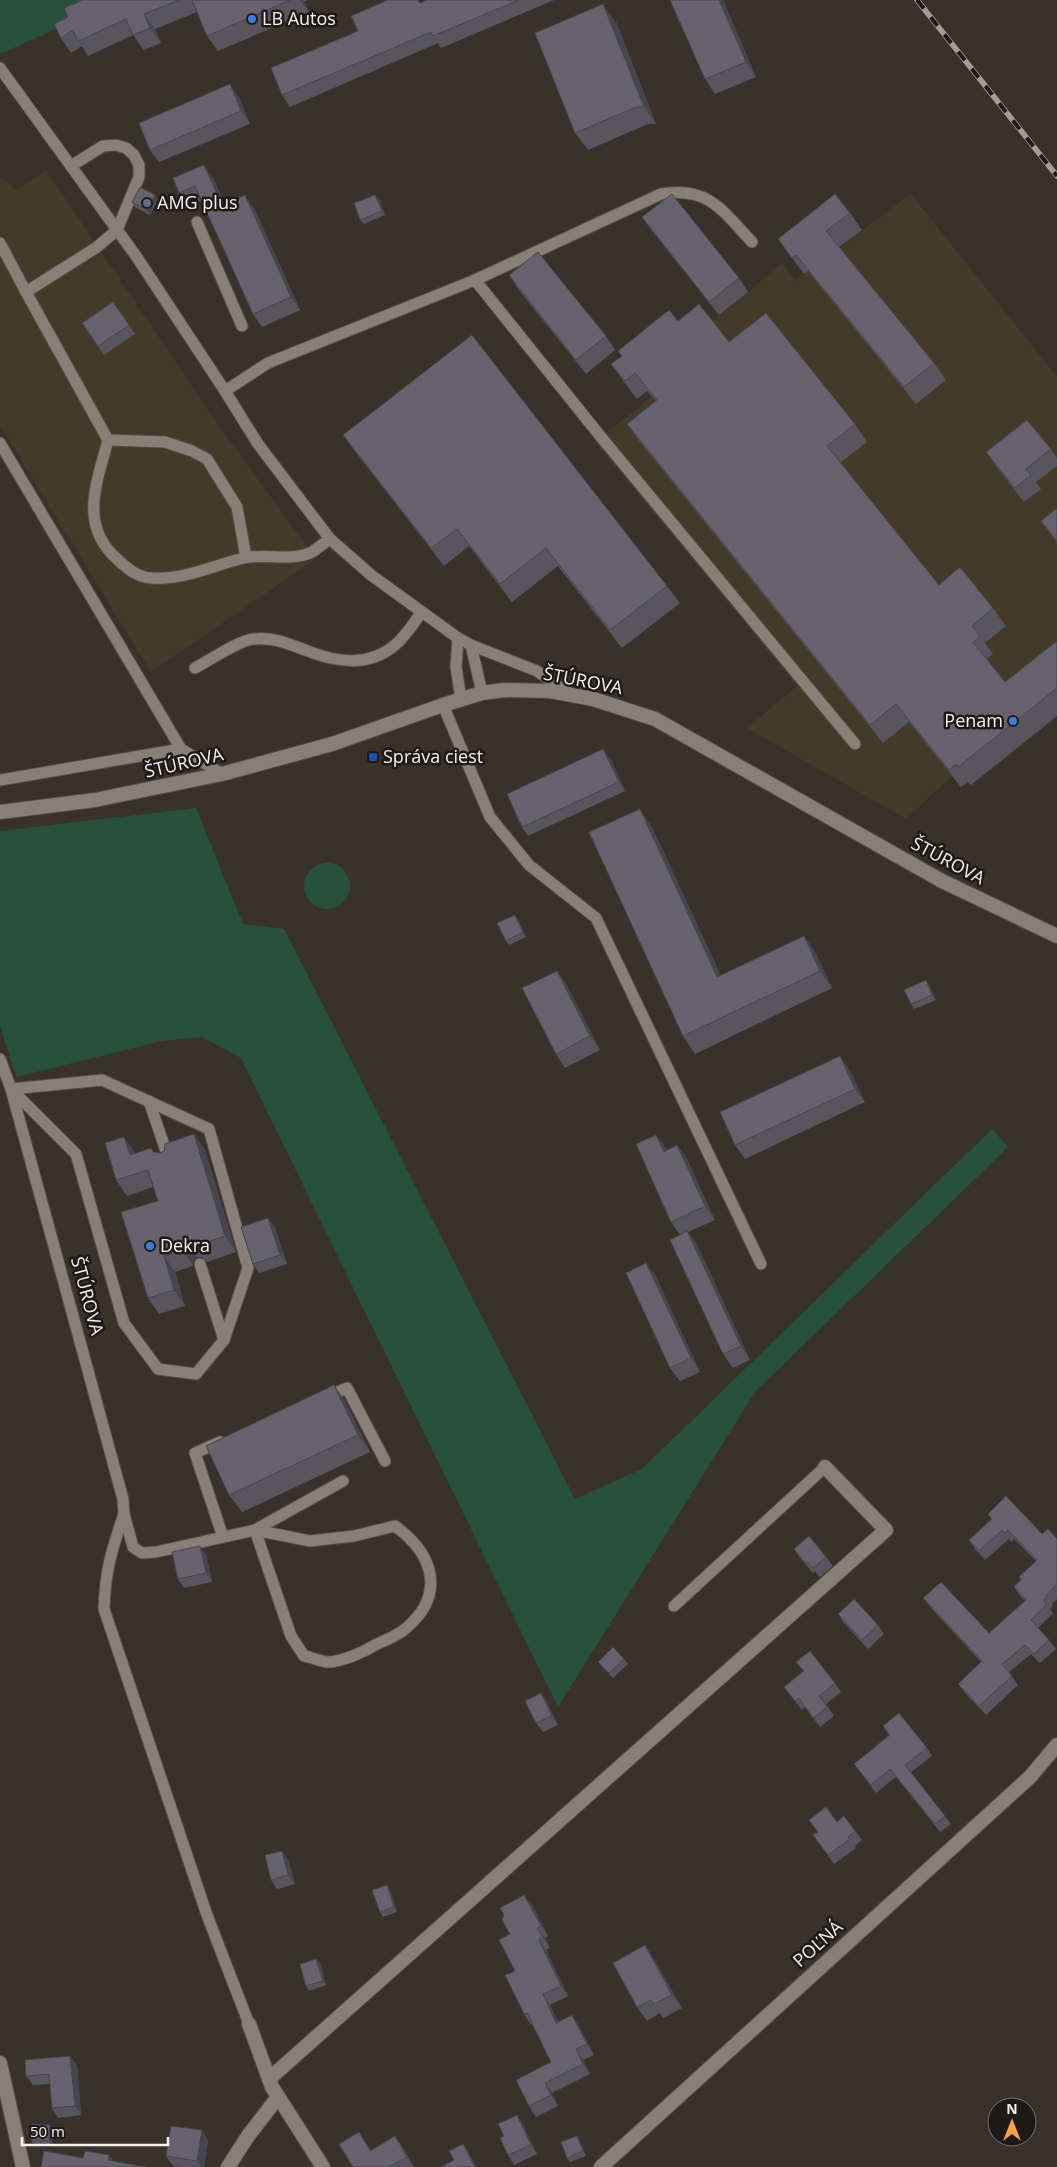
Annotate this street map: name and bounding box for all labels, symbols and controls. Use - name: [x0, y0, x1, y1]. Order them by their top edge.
- place label: LB Autos: [262, 6, 336, 30]
- marker: LB Autos: [246, 13, 258, 25]
- place label: AMG plus: [157, 190, 238, 214]
- marker: AMG plus: [141, 197, 153, 209]
- street label: ŠTÚROVA: [542, 661, 625, 700]
- place label: Penam: [944, 708, 1003, 732]
- marker: Penam: [1007, 715, 1019, 727]
- street label: ŠTÚROVA: [142, 741, 226, 783]
- place label: Správa ciest: [383, 744, 483, 768]
- marker: Správa ciest: [367, 751, 379, 763]
- street label: ŠTÚROVA: [907, 831, 990, 890]
- place label: Dekra: [160, 1233, 210, 1257]
- marker: Dekra: [144, 1240, 156, 1252]
- street label: ŠTÚROVA: [66, 1254, 110, 1338]
- street label: POĽNÁ: [787, 1914, 848, 1972]
- north arrow: [987, 2097, 1037, 2147]
- text: N: [1006, 2099, 1018, 2118]
- scale bar: [22, 2114, 169, 2146]
- text: 50 m: [30, 2121, 65, 2141]

